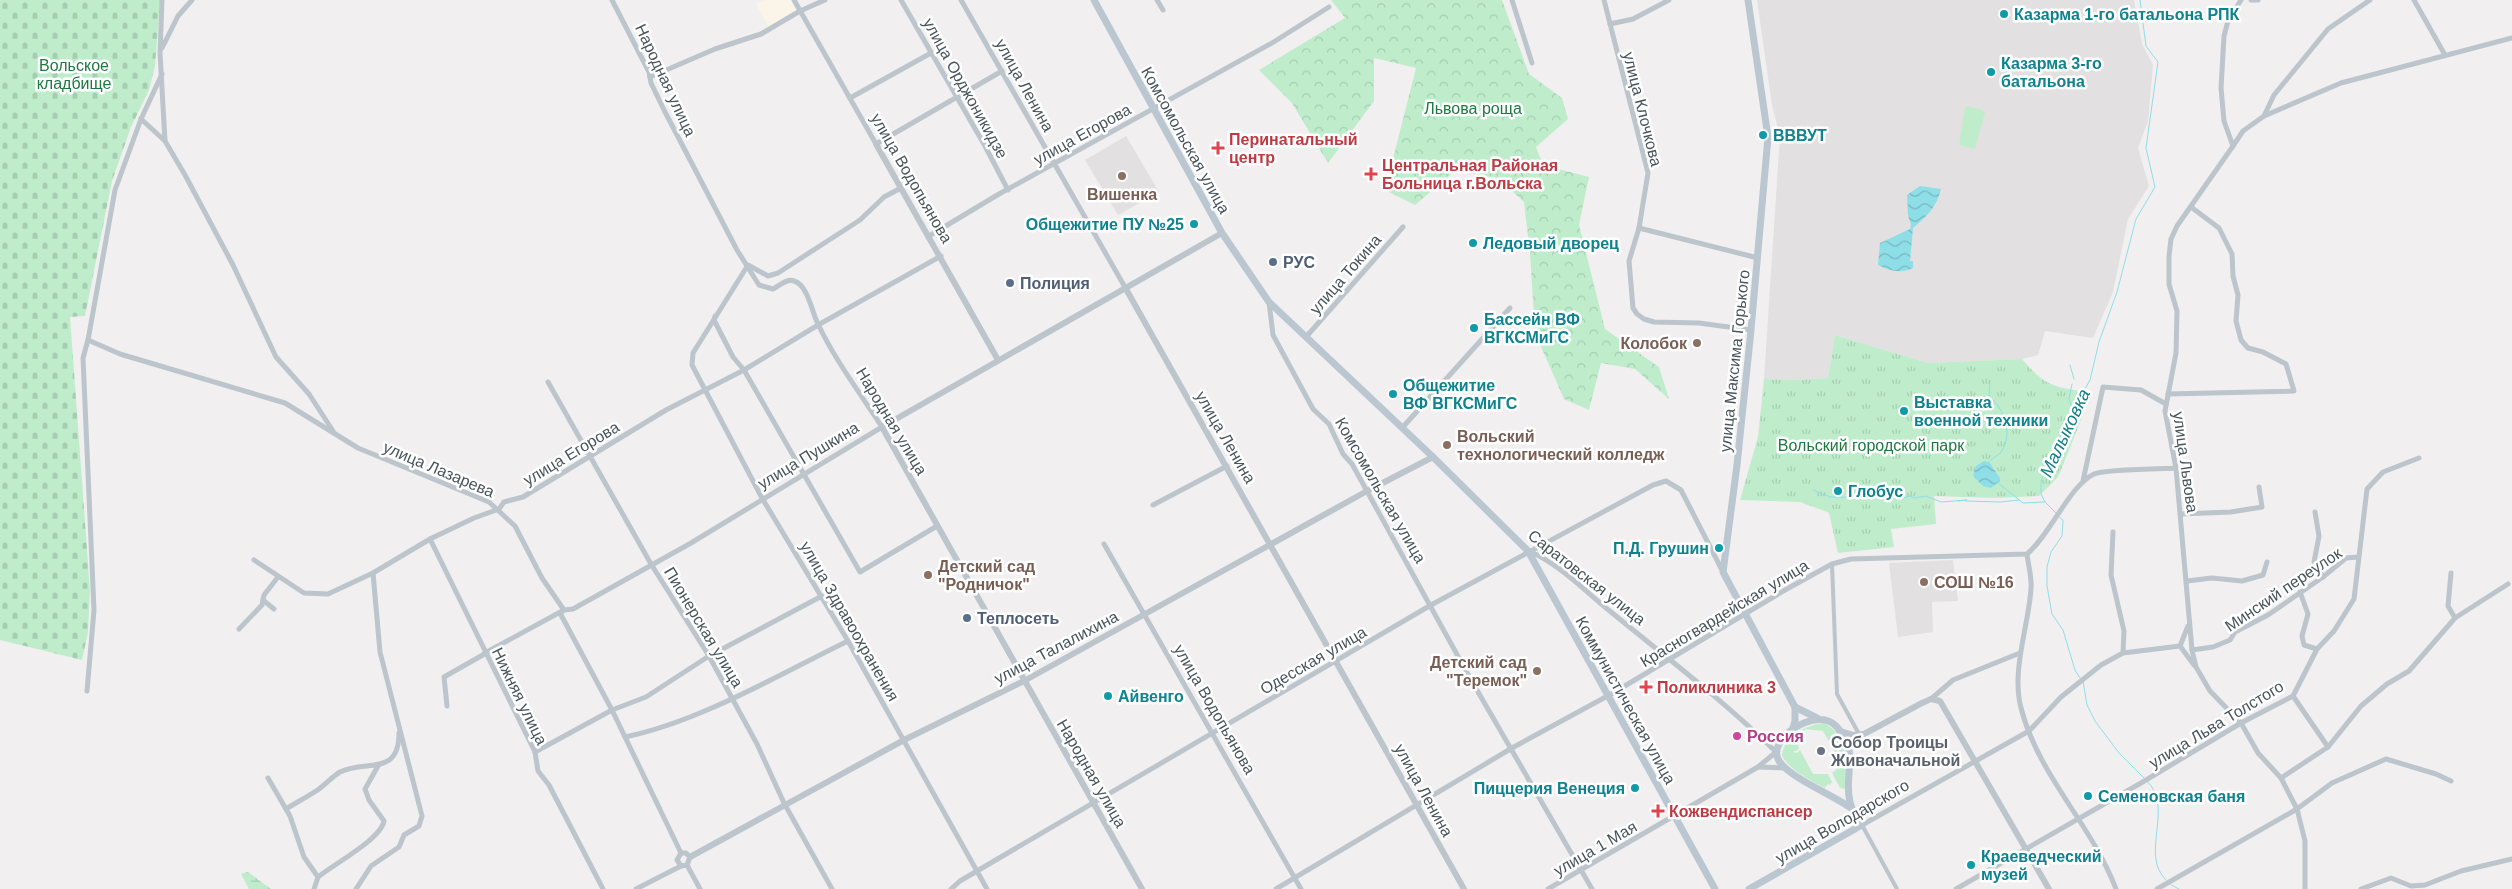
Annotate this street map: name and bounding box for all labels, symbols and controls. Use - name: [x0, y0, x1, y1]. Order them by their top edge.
- place label: Казарма 1-го батальона РПК: [2014, 6, 2240, 23]
- marker: Казарма 1-го батальона РПК: [1998, 8, 2010, 20]
- street label: улица Орджоникидзе: [920, 15, 1011, 161]
- street label: Народная улица: [632, 21, 699, 139]
- street label: улица Ленина: [992, 36, 1057, 135]
- street label: улица Клочкова: [1620, 50, 1665, 168]
- place label: Казарма 3-го батальона: [2001, 55, 2102, 90]
- park label: Вольское кладбище: [37, 57, 111, 92]
- street label: Комсомольская улица: [1138, 64, 1233, 217]
- marker: Казарма 3-го батальона: [1985, 66, 1997, 78]
- park label: Львова роща: [1424, 100, 1522, 117]
- street label: улица Егорова: [1031, 101, 1134, 168]
- street label: улица Водопьянова: [868, 111, 956, 246]
- place label: ВВВУТ: [1773, 127, 1827, 144]
- marker: ВВВУТ: [1757, 129, 1769, 141]
- place label: Перинатальный центр: [1229, 131, 1357, 166]
- marker: Перинатальный центр: [1211, 141, 1225, 155]
- place label: Центральная Районая Больница г.Вольска: [1382, 157, 1558, 192]
- marker: Центральная Районая Больница г.Вольска: [1364, 167, 1378, 181]
- marker: Вишенка: [1116, 170, 1128, 182]
- place label: Вишенка: [1087, 186, 1157, 203]
- place label: Общежитие ПУ №25: [1026, 216, 1184, 233]
- marker: Общежитие ПУ №25: [1188, 218, 1200, 230]
- street label: улица Токина: [1306, 231, 1385, 317]
- place label: Ледовый дворец: [1483, 235, 1619, 252]
- marker: Ледовый дворец: [1467, 237, 1479, 249]
- place label: РУС: [1283, 254, 1315, 271]
- marker: РУС: [1267, 256, 1279, 268]
- street label: улица Максима Горького: [1716, 269, 1753, 453]
- place label: Полиция: [1020, 275, 1090, 292]
- marker: Полиция: [1004, 277, 1016, 289]
- place label: Бассейн ВФ ВГКСМиГС: [1484, 311, 1580, 346]
- marker: Бассейн ВФ ВГКСМиГС: [1468, 322, 1480, 334]
- place label: Колобок: [1620, 335, 1688, 352]
- marker: Колобок: [1691, 337, 1703, 349]
- street label: Народная улица: [853, 365, 930, 478]
- place label: Общежитие ВФ ВГКСМиГС: [1403, 377, 1518, 412]
- water label: Малыковка: [2036, 386, 2094, 480]
- street label: улица Ленина: [1192, 388, 1259, 486]
- marker: Общежитие ВФ ВГКСМиГС: [1387, 388, 1399, 400]
- place label: Выставка военной техники: [1914, 394, 2048, 429]
- marker: Выставка военной техники: [1898, 405, 1910, 417]
- street label: улица Львова: [2170, 411, 2201, 514]
- street label: Комсомольская улица: [1332, 415, 1429, 566]
- street label: улица Егорова: [520, 418, 622, 489]
- street label: улица Пушкина: [755, 419, 862, 492]
- place label: Вольский технологический колледж: [1457, 428, 1665, 463]
- park label: Вольский городской парк: [1778, 437, 1965, 454]
- street label: улица Лазарева: [381, 438, 497, 501]
- marker: Вольский технологический колледж: [1441, 439, 1453, 451]
- place label: Глобус: [1848, 483, 1903, 500]
- marker: Глобус: [1832, 485, 1844, 497]
- street label: Саратовская улица: [1525, 526, 1649, 628]
- street label: улица Здравоохранения: [797, 539, 902, 704]
- place label: П.Д. Грушин: [1613, 540, 1709, 557]
- marker: П.Д. Грушин: [1713, 542, 1725, 554]
- street label: Минский переулок: [2222, 544, 2346, 635]
- street label: Красногвардейская улица: [1637, 556, 1811, 670]
- place label: Детский сад "Родничок": [938, 558, 1035, 593]
- street label: Пионерская улица: [661, 564, 746, 691]
- marker: Детский сад "Родничок": [922, 569, 934, 581]
- place label: СОШ №16: [1934, 574, 2014, 591]
- marker: СОШ №16: [1918, 576, 1930, 588]
- street label: улица Талалихина: [992, 608, 1121, 687]
- place label: Теплосеть: [977, 610, 1059, 627]
- marker: Теплосеть: [961, 612, 973, 624]
- street label: Коммунистическая улица: [1572, 613, 1679, 787]
- street label: Одесская улица: [1257, 623, 1369, 698]
- street label: улица Водопьянова: [1171, 642, 1259, 777]
- street label: Нижняя улица: [489, 645, 550, 748]
- place label: Детский сад "Теремок": [1430, 654, 1527, 689]
- marker: Детский сад "Теремок": [1531, 665, 1543, 677]
- street label: улица Льва Толстого: [2146, 677, 2287, 771]
- place label: Поликлиника 3: [1657, 679, 1776, 696]
- marker: Поликлиника 3: [1639, 680, 1653, 694]
- place label: Айвенго: [1118, 688, 1184, 705]
- marker: Айвенго: [1102, 690, 1114, 702]
- street label: Народная улица: [1054, 716, 1129, 830]
- place label: Россия: [1747, 728, 1804, 745]
- marker: Россия: [1731, 730, 1743, 742]
- place label: Собор Троицы Живоначальной: [1830, 734, 1960, 769]
- street label: улица Ленина: [1391, 741, 1456, 840]
- marker: Собор Троицы Живоначальной: [1815, 745, 1827, 757]
- street label: улица Володарского: [1772, 776, 1912, 867]
- place label: Пиццерия Венеция: [1474, 780, 1625, 797]
- marker: Пиццерия Венеция: [1629, 782, 1641, 794]
- place label: Семеновская баня: [2098, 788, 2245, 805]
- marker: Семеновская баня: [2082, 790, 2094, 802]
- place label: Кожвендиспансер: [1669, 803, 1813, 820]
- marker: Кожвендиспансер: [1651, 804, 1665, 818]
- street label: улица 1 Мая: [1551, 818, 1640, 879]
- place label: Краеведческий музей: [1981, 848, 2102, 883]
- marker: Краеведческий музей: [1965, 859, 1977, 871]

